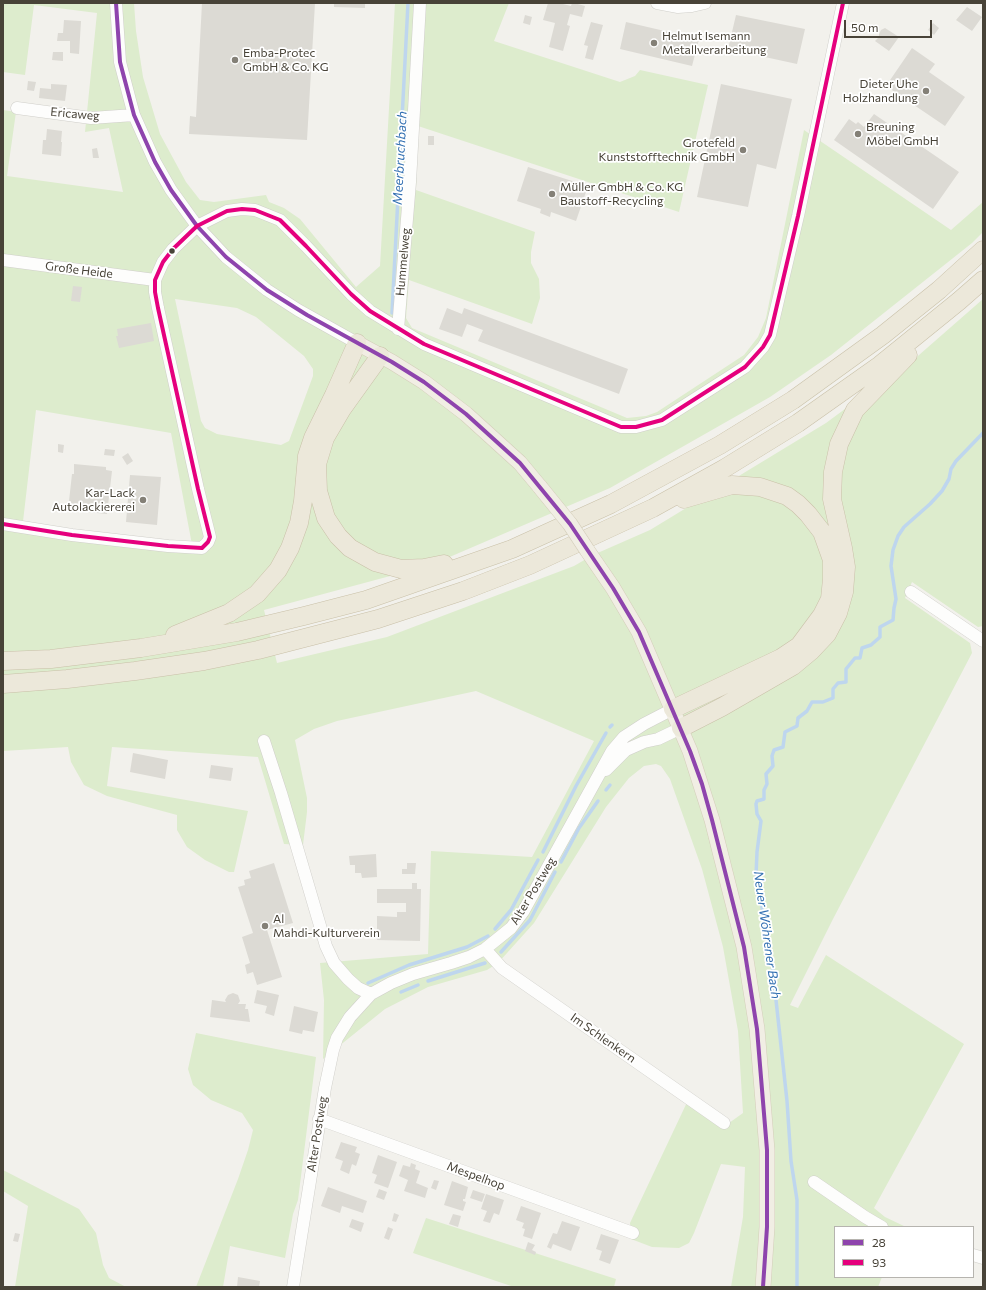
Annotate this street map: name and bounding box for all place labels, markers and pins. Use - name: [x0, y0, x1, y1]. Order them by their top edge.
- place label: Helmut Isemann Metallverarbeitung: [662, 29, 767, 57]
- marker: Helmut Isemann Metallverarbeitung: [649, 38, 659, 48]
- place label: Emba-Protec GmbH & Co. KG: [243, 46, 328, 74]
- marker: Emba-Protec GmbH & Co. KG: [230, 55, 240, 65]
- place label: Dieter Uhe Holzhandlung: [843, 77, 918, 105]
- marker: Dieter Uhe Holzhandlung: [921, 86, 931, 96]
- place label: Breuning Möbel GmbH: [866, 120, 939, 148]
- marker: Breuning Möbel GmbH: [853, 129, 863, 139]
- place label: Grotefeld Kunststofftechnik GmbH: [599, 136, 735, 164]
- marker: Grotefeld Kunststofftechnik GmbH: [738, 145, 748, 155]
- place label: Müller GmbH & Co. KG Baustoff-Recycling: [560, 180, 683, 208]
- marker: Müller GmbH & Co. KG Baustoff-Recycling: [547, 189, 557, 199]
- unlabelled marker: [167, 246, 177, 256]
- place label: Kar-Lack Autolackiererei: [52, 486, 135, 514]
- marker: Kar-Lack Autolackiererei: [138, 495, 148, 505]
- place label: Al Mahdi-Kulturverein: [273, 912, 380, 940]
- marker: Al Mahdi-Kulturverein: [260, 921, 270, 931]

